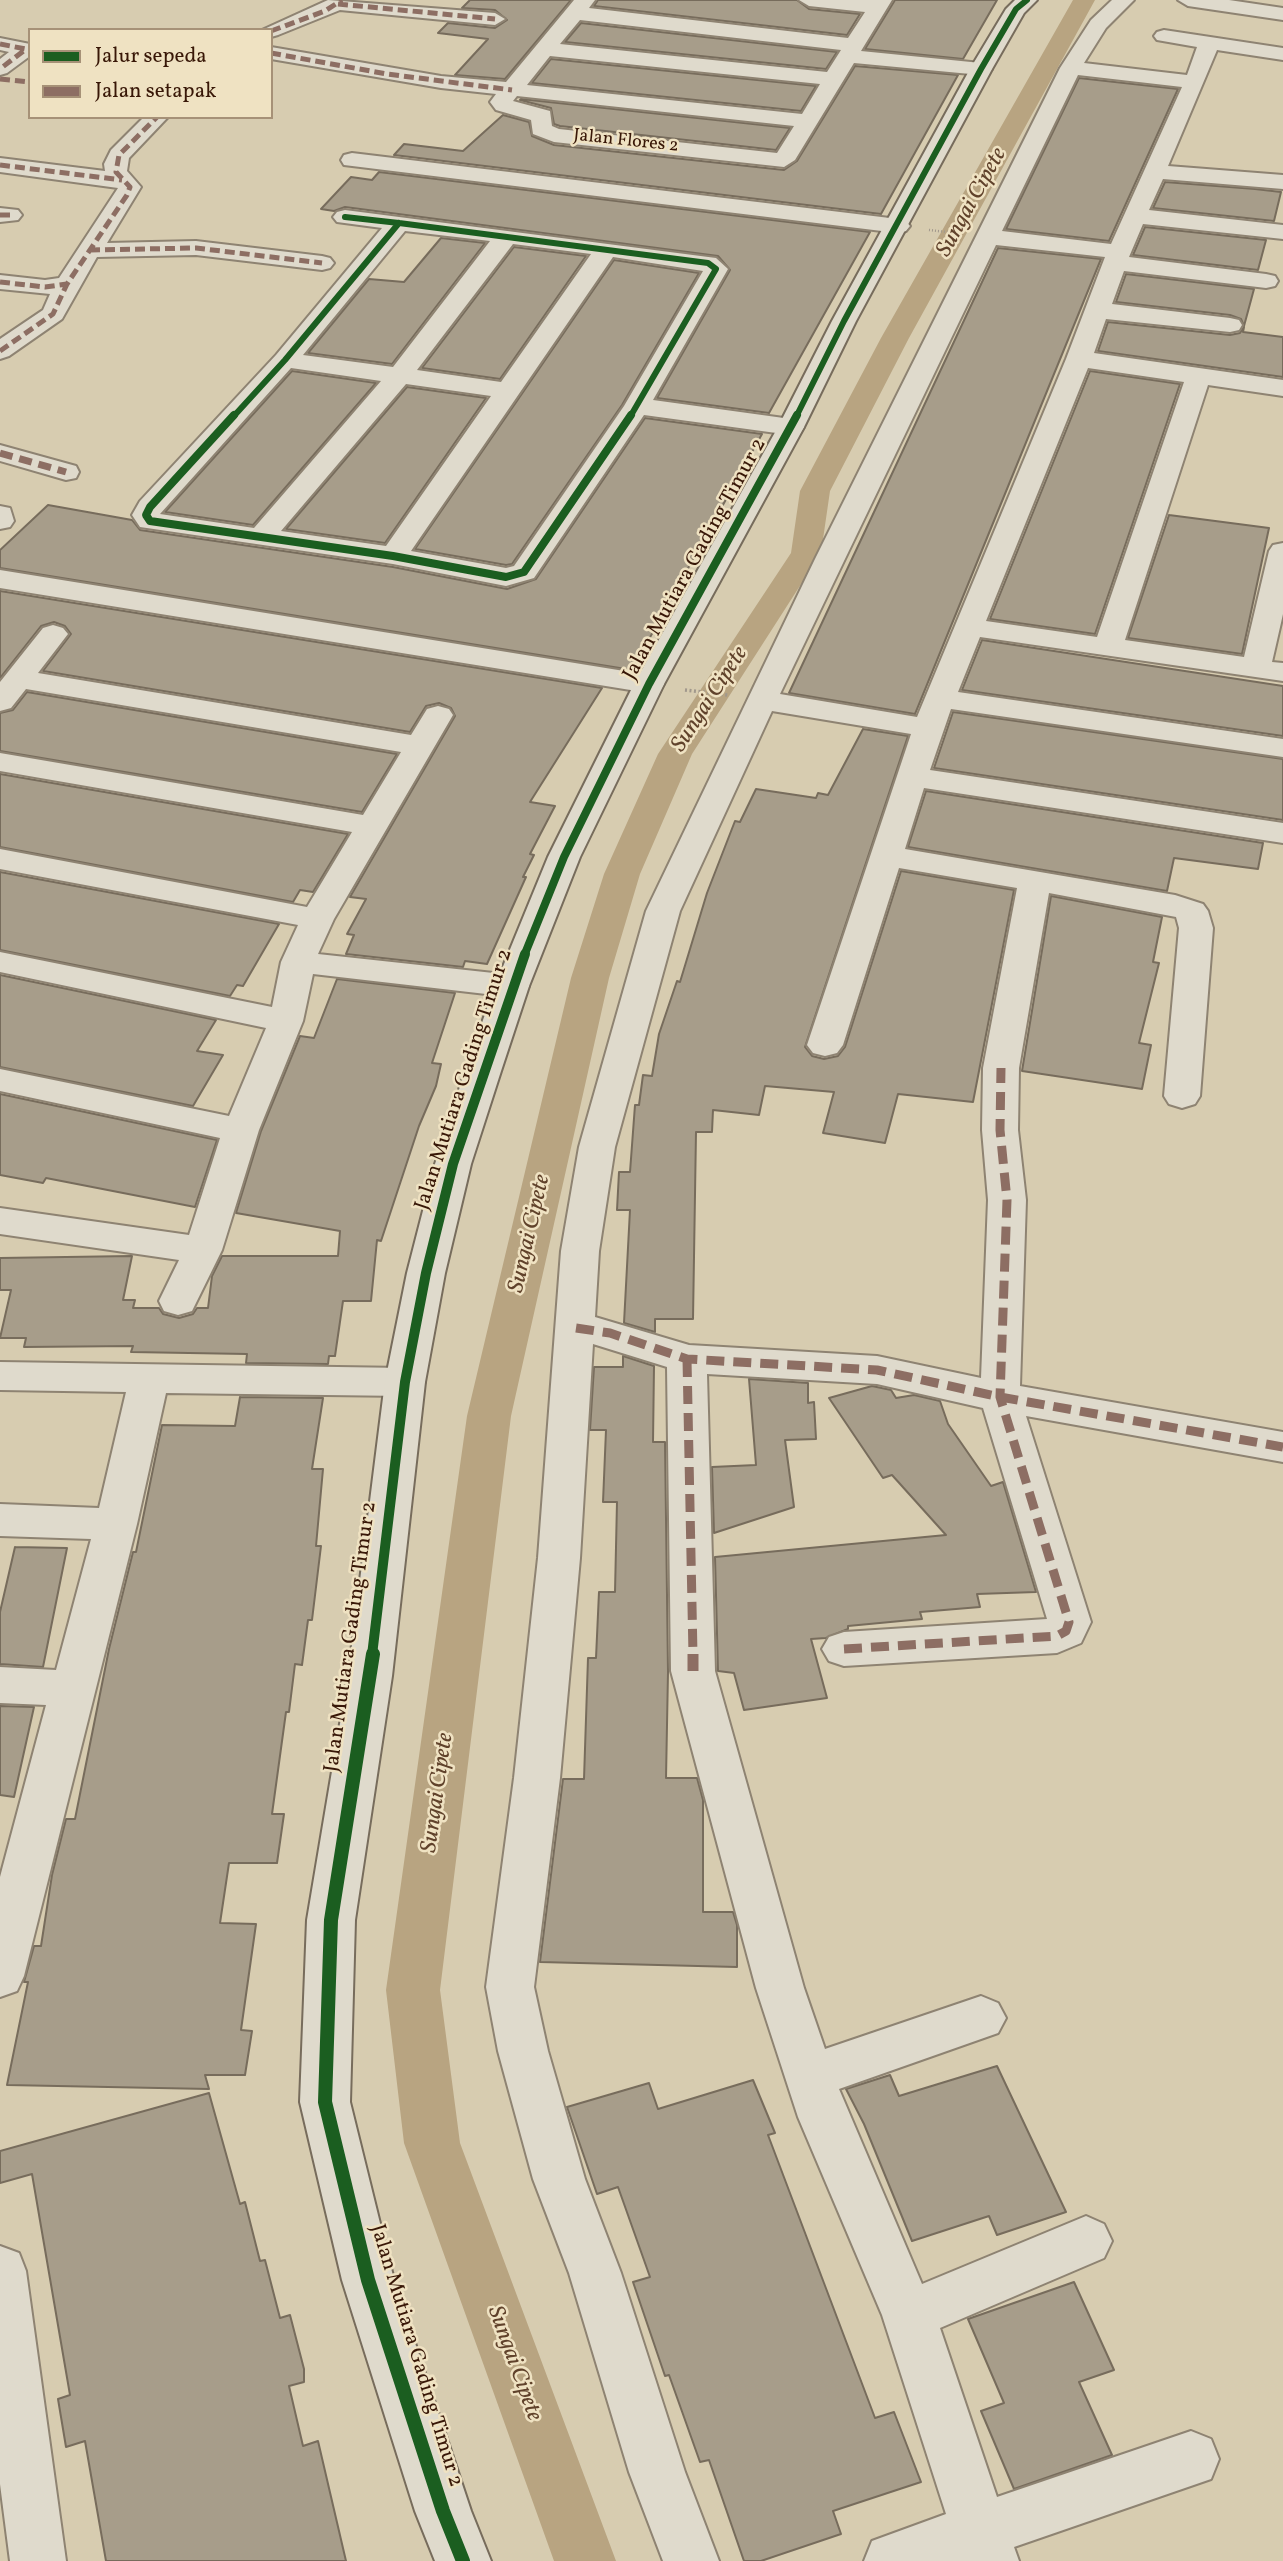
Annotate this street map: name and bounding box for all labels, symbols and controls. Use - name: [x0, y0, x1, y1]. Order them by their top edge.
- legend: [28, 28, 273, 119]
- text: Jalur sepeda: [95, 42, 207, 71]
- text: Jalan setapak: [95, 77, 217, 106]
- street label: Jalan Flores 2: [572, 126, 680, 158]
- water label: Sungai Cipete: [932, 144, 1014, 262]
- street label: Jalan Mutiara Gading Timur 2: [619, 434, 773, 686]
- water label: Sungai Cipete: [667, 642, 755, 758]
- street label: Jalan Mutiara Gading Timur 2: [411, 946, 519, 1214]
- water label: Sungai Cipete: [504, 1172, 558, 1296]
- street label: Jalan Mutiara Gading Timur 2: [321, 1500, 383, 1774]
- water label: Sungai Cipete: [417, 1732, 461, 1854]
- street label: Jalan Mutiara Gading Timur 2: [363, 2222, 467, 2490]
- water label: Sungai Cipete: [479, 2303, 547, 2425]

